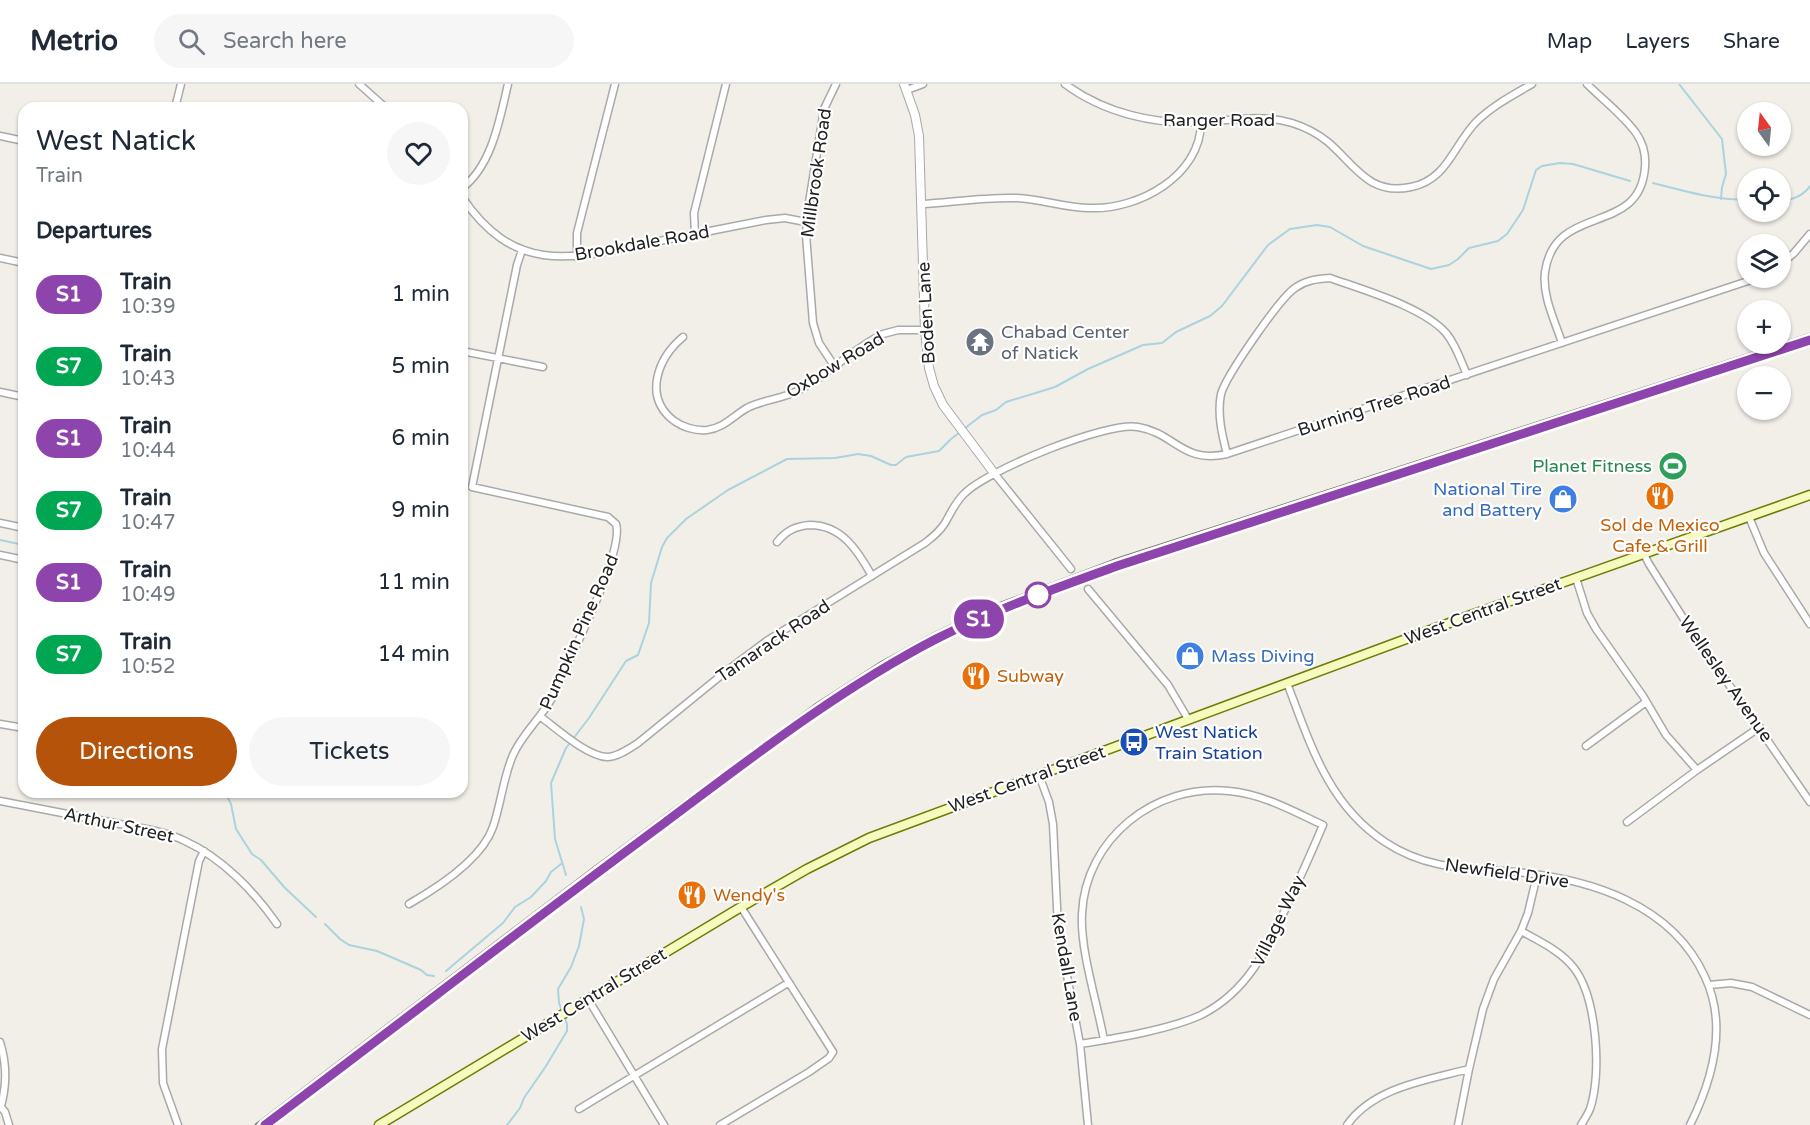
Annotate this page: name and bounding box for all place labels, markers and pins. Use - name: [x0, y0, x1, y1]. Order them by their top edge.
- place label: Chabad Center of Natick: [1001, 321, 1129, 364]
- temple icon: Chabad Center of Natick: [964, 326, 996, 358]
- sports icon: Planet Fitness: [1657, 450, 1689, 482]
- place label: Planet Fitness: [1532, 455, 1652, 477]
- place label: National Tire and Battery: [1433, 478, 1542, 521]
- restaurant icon: Sol de Mexico Cafe & Grill: [1644, 480, 1676, 512]
- shop icon: National Tire and Battery: [1547, 483, 1579, 515]
- place label: Sol de Mexico Cafe & Grill: [1600, 514, 1720, 557]
- unlabelled marker: [1025, 582, 1051, 608]
- shop icon: Mass Diving: [1174, 640, 1206, 672]
- place label: Mass Diving: [1211, 645, 1315, 667]
- restaurant icon: Subway: [960, 660, 992, 692]
- place label: Subway: [997, 665, 1064, 687]
- place label: West Natick Train Station: [1155, 721, 1263, 764]
- bus stop icon: West Natick Train Station: [1118, 726, 1150, 758]
- restaurant icon: Wendy's: [676, 879, 708, 911]
- place label: Wendy's: [713, 884, 785, 906]

